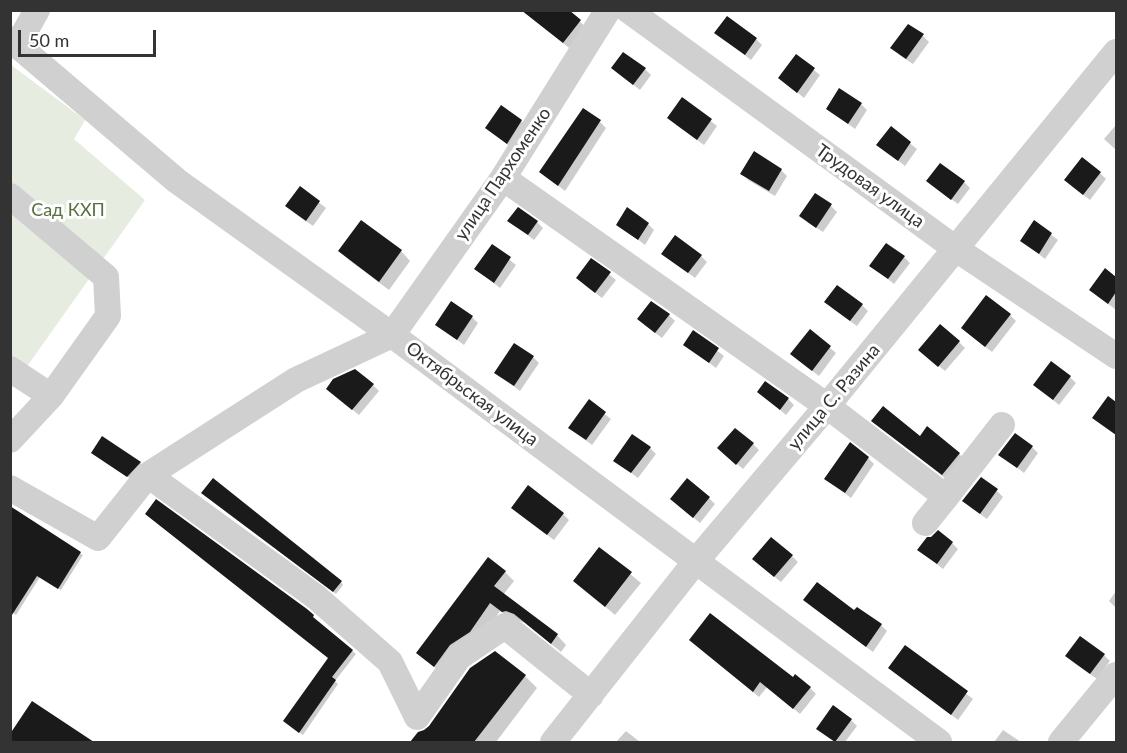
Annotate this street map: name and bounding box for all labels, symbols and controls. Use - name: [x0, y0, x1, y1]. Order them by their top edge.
- scale bar: [21, 18, 159, 56]
- text: 50 m: [29, 29, 69, 51]
- street label: улица Пархоменко: [451, 103, 555, 245]
- street label: Трудовая улица: [812, 139, 928, 233]
- park label: Сад КХП: [31, 199, 105, 221]
- street label: Октябрьская улица: [402, 337, 542, 451]
- street label: улица С. Разина: [783, 340, 885, 454]

